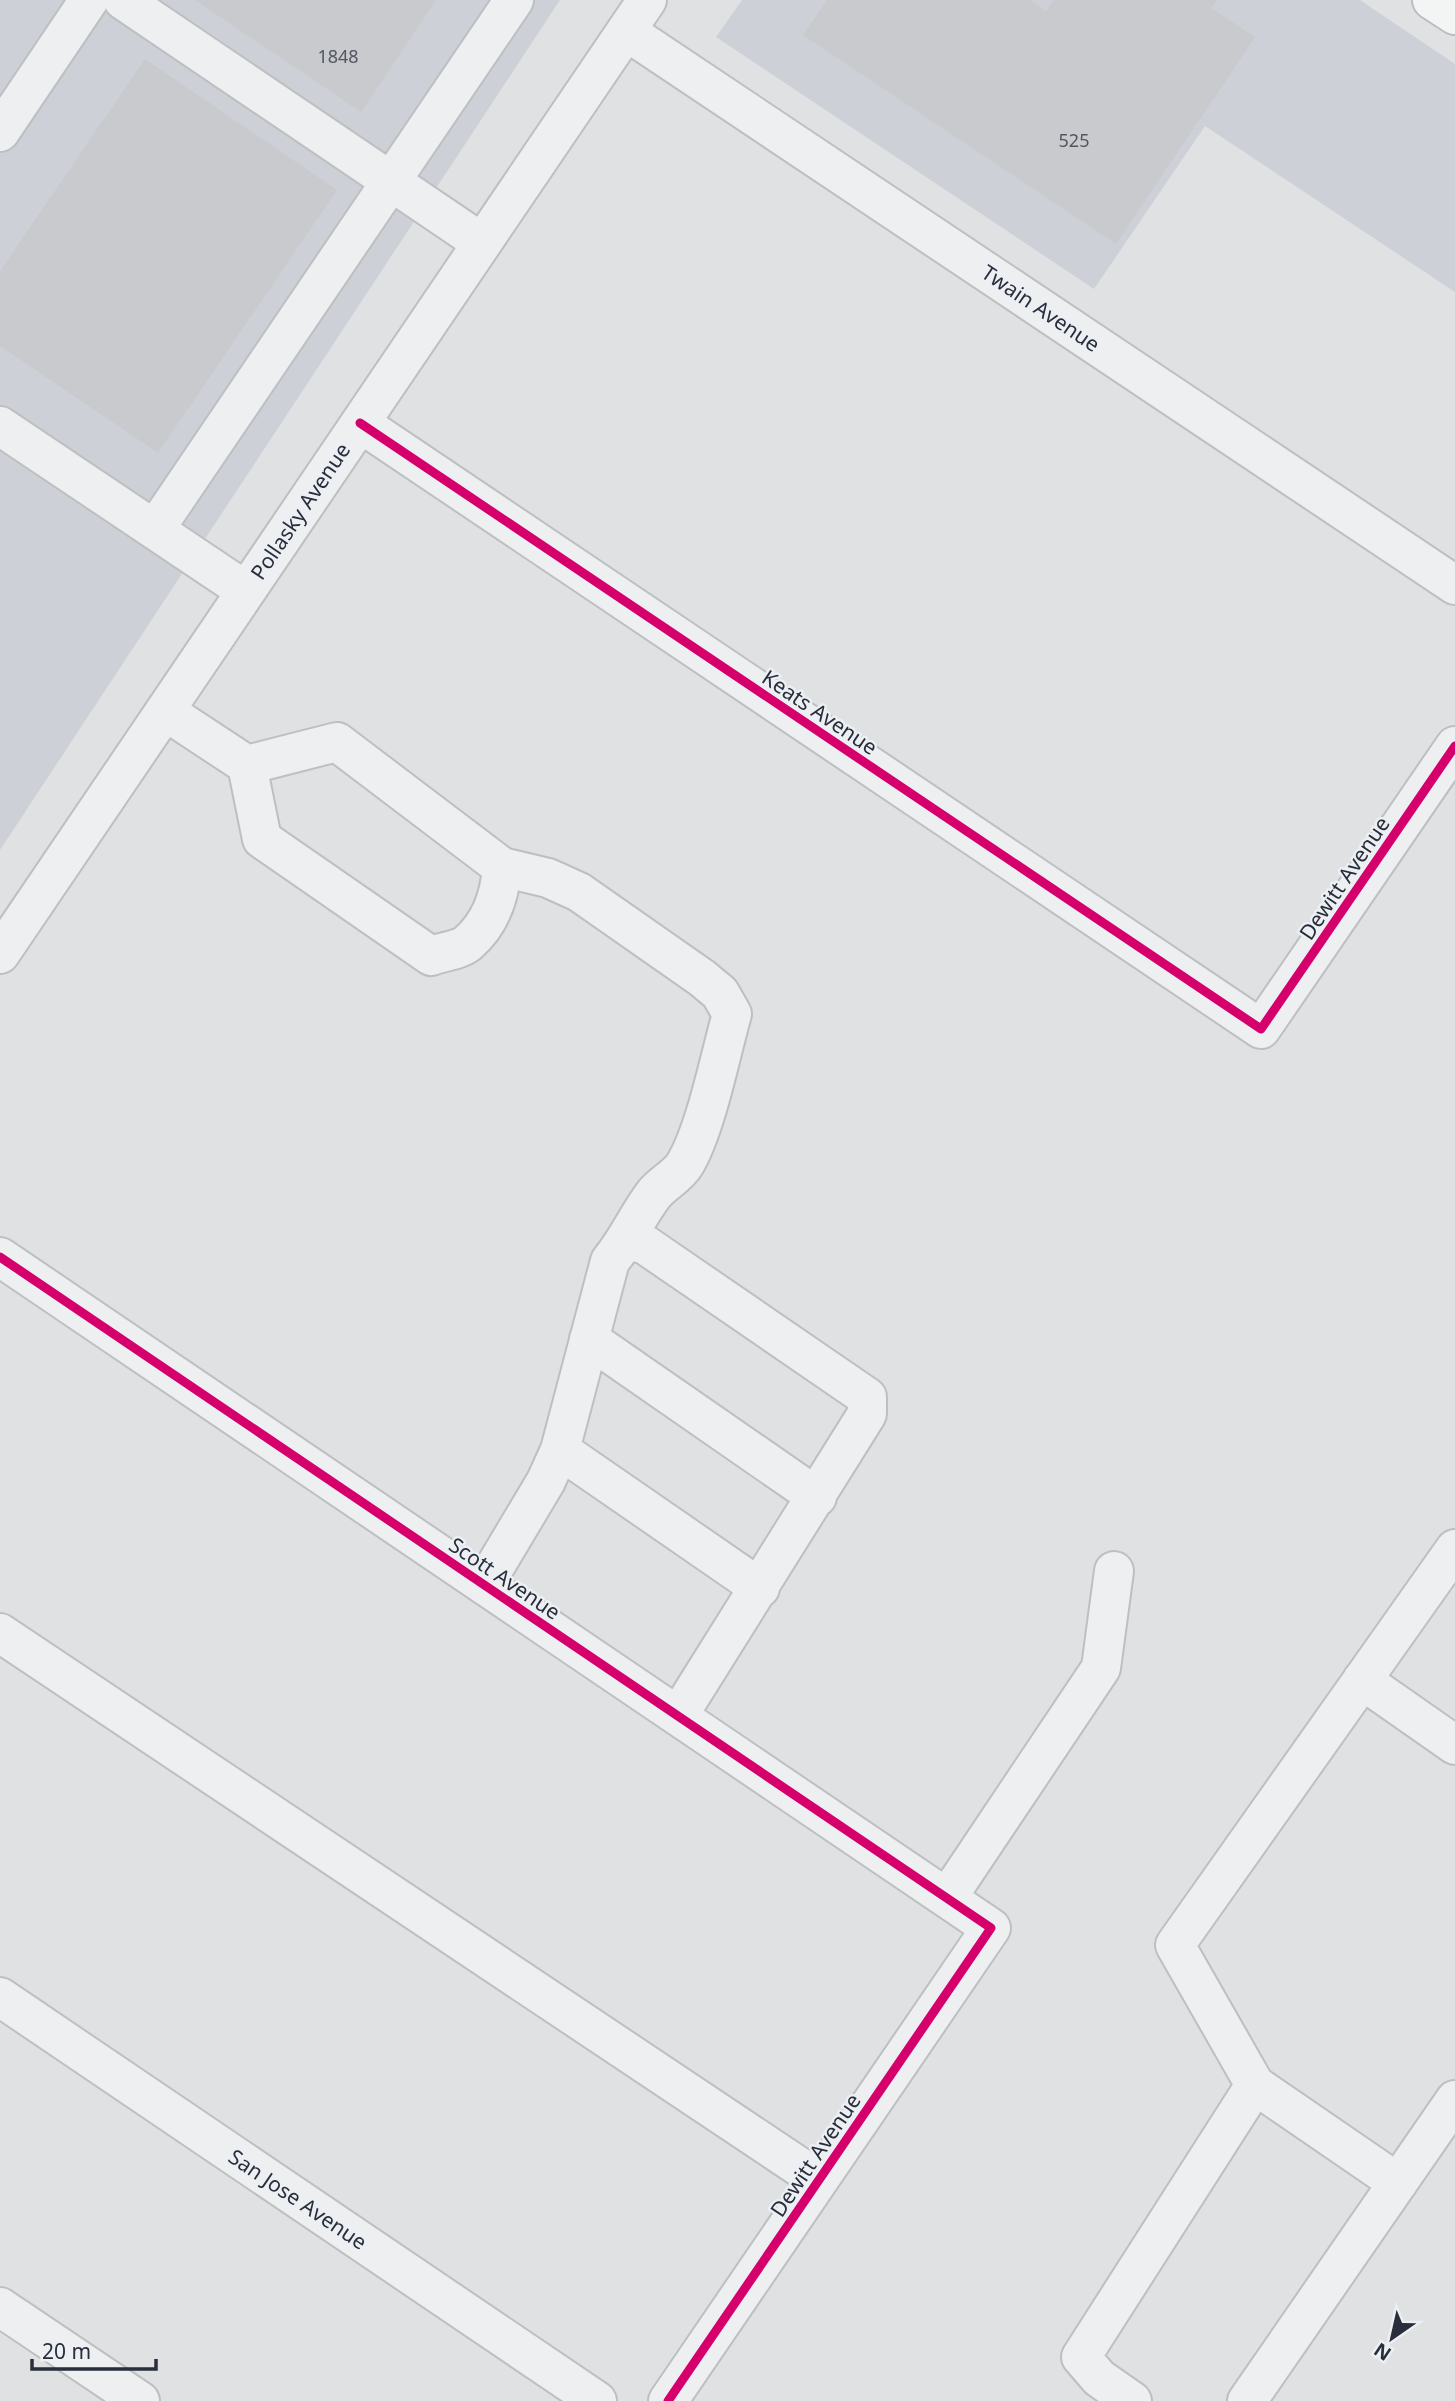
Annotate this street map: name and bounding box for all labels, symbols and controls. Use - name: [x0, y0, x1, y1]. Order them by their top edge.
- house number: 1848: [317, 44, 359, 68]
- house number: 525: [1059, 128, 1089, 152]
- street label: Twain Avenue: [976, 258, 1106, 358]
- street label: Pollasky Avenue: [244, 437, 356, 585]
- street label: Keats Avenue: [757, 663, 883, 761]
- street label: Dewitt Avenue: [1292, 811, 1396, 945]
- street label: Scott Avenue: [444, 1530, 566, 1626]
- street label: Dewitt Avenue: [763, 2088, 867, 2222]
- street label: San Jose Avenue: [223, 2142, 373, 2256]
- north arrow: [1357, 2303, 1427, 2373]
- scale bar: [32, 2328, 156, 2372]
- text: 20 m: [42, 2337, 91, 2365]
- text: N: [1369, 2337, 1396, 2367]

